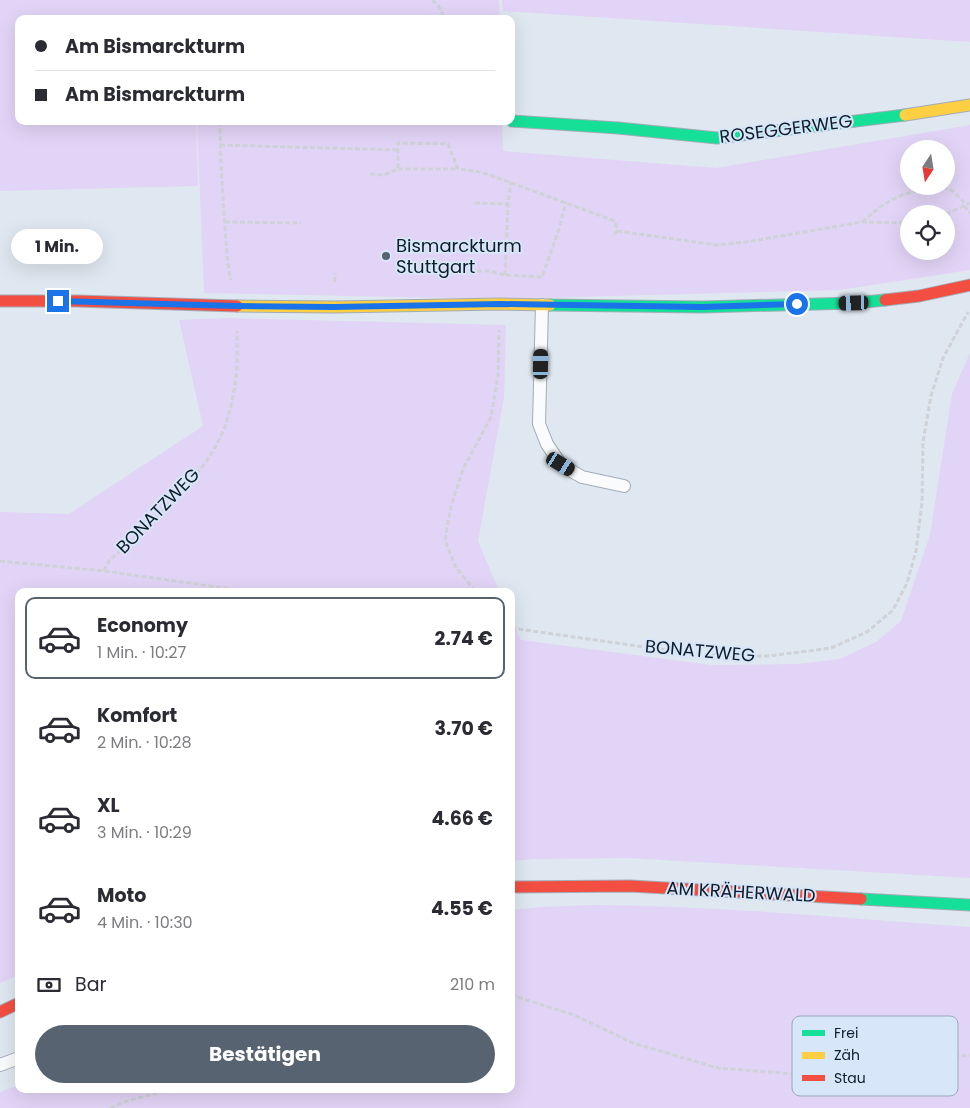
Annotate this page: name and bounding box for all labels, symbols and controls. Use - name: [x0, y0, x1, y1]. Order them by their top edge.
- text: Am Bismarckturm: [65, 33, 245, 60]
- text: Am Bismarckturm: [65, 81, 245, 108]
- street label: ROSEGGERWEG: [718, 108, 854, 149]
- north arrow: [900, 140, 955, 195]
- map controls: [900, 140, 955, 260]
- button: locate: [900, 205, 955, 260]
- callout: 1 Min.: [12, 228, 104, 264]
- place label: Bismarckturm Stuttgart: [396, 233, 522, 279]
- text: 1 Min.: [35, 235, 79, 258]
- marker: Bismarckturm Stuttgart: [380, 250, 392, 262]
- route end: [47, 290, 69, 312]
- route start: [786, 293, 808, 315]
- car: [838, 295, 869, 311]
- car: [533, 349, 548, 379]
- car: [544, 450, 577, 478]
- street label: BONATZWEG: [110, 462, 205, 559]
- text: Economy: [97, 612, 188, 639]
- icon: car: [37, 616, 82, 661]
- text: 2.74 €: [435, 625, 493, 652]
- street label: BONATZWEG: [644, 633, 756, 668]
- text: 1 Min. · 10:27: [97, 641, 186, 664]
- text: Komfort: [97, 702, 177, 729]
- icon: car: [37, 706, 82, 751]
- text: 3.70 €: [434, 715, 493, 742]
- text: 2 Min. · 10:28: [97, 731, 192, 754]
- text: XL: [97, 792, 120, 819]
- icon: car: [37, 796, 82, 841]
- text: 4.66 €: [431, 805, 493, 832]
- text: 3 Min. · 10:29: [97, 821, 192, 844]
- street label: AM KRÄHERWALD: [666, 875, 816, 908]
- text: Moto: [97, 882, 146, 909]
- icon: car: [37, 886, 82, 931]
- text: 4.55 €: [431, 895, 493, 922]
- text: 4 Min. · 10:30: [97, 911, 193, 934]
- icon: cash: [35, 971, 63, 999]
- text: Bar: [75, 971, 107, 998]
- text: 210 m: [450, 973, 495, 996]
- legend: [792, 1016, 958, 1096]
- text: Frei: [834, 1023, 858, 1043]
- button: Bestätigen: [35, 1025, 495, 1083]
- text: Zäh: [834, 1045, 860, 1065]
- text: Stau: [834, 1068, 866, 1088]

